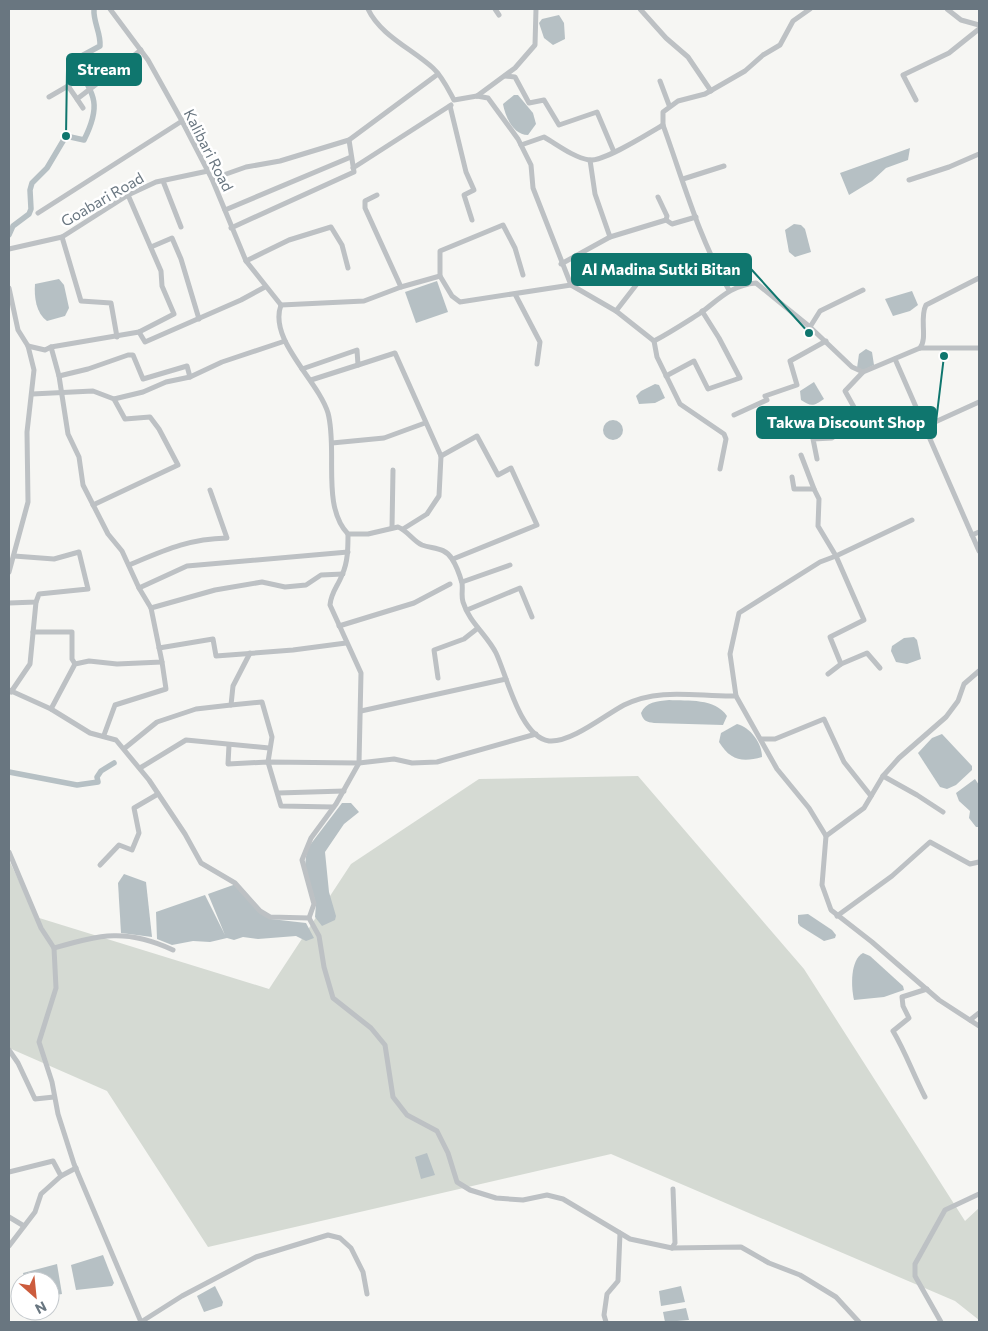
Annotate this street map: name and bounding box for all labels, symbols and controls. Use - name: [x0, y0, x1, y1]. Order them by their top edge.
- callout: Stream: [67, 54, 141, 85]
- text: Stream: [77, 59, 131, 78]
- street label: Kalibari Road: [181, 106, 237, 194]
- street label: Goabari Road: [58, 168, 146, 230]
- callout: Al Madina Sutki Bitan: [572, 254, 751, 285]
- text: Al Madina Sutki Bitan: [582, 259, 740, 278]
- callout: Takwa Discount Shop: [757, 407, 936, 438]
- text: Takwa Discount Shop: [767, 412, 925, 431]
- north arrow: [10, 1271, 60, 1321]
- text: N: [33, 1298, 50, 1318]

